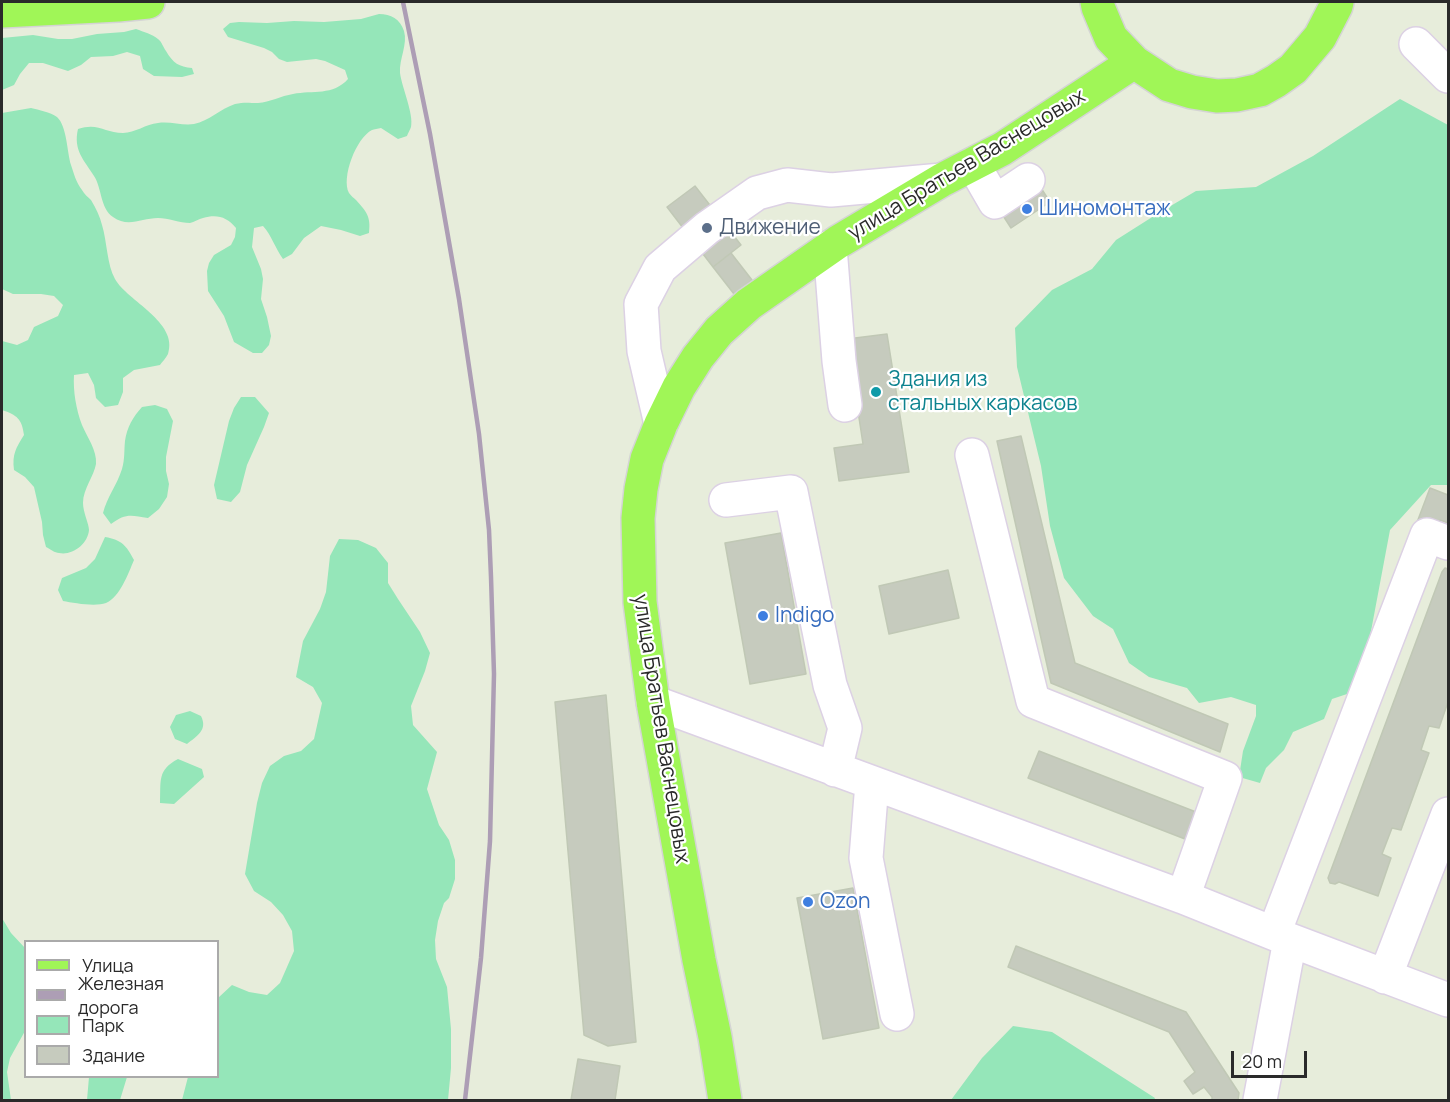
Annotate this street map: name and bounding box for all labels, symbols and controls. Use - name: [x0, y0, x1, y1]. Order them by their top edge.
- street label: улица Братьев Васнецовых: [844, 84, 1090, 246]
- place label: Шиномонтаж: [1039, 196, 1171, 222]
- marker: Шиномонтаж: [1020, 202, 1034, 216]
- place label: Движение: [719, 215, 821, 241]
- marker: Движение: [700, 221, 714, 235]
- place label: Здания из стальных каркасов: [888, 367, 1078, 417]
- marker: Здания из стальных каркасов: [869, 385, 883, 399]
- street label: улица Братьев Васнецовых: [627, 592, 695, 866]
- place label: Indigo: [775, 603, 835, 629]
- marker: Indigo: [756, 609, 770, 623]
- place label: Ozon: [820, 889, 870, 915]
- marker: Ozon: [801, 895, 815, 909]
- legend: [24, 940, 219, 1078]
- text: Улица: [82, 953, 134, 977]
- text: Железная дорога: [78, 971, 164, 1019]
- text: Парк: [82, 1013, 124, 1037]
- scale bar: [1234, 1039, 1310, 1077]
- text: Здание: [82, 1043, 145, 1067]
- text: 20 m: [1242, 1049, 1282, 1073]

